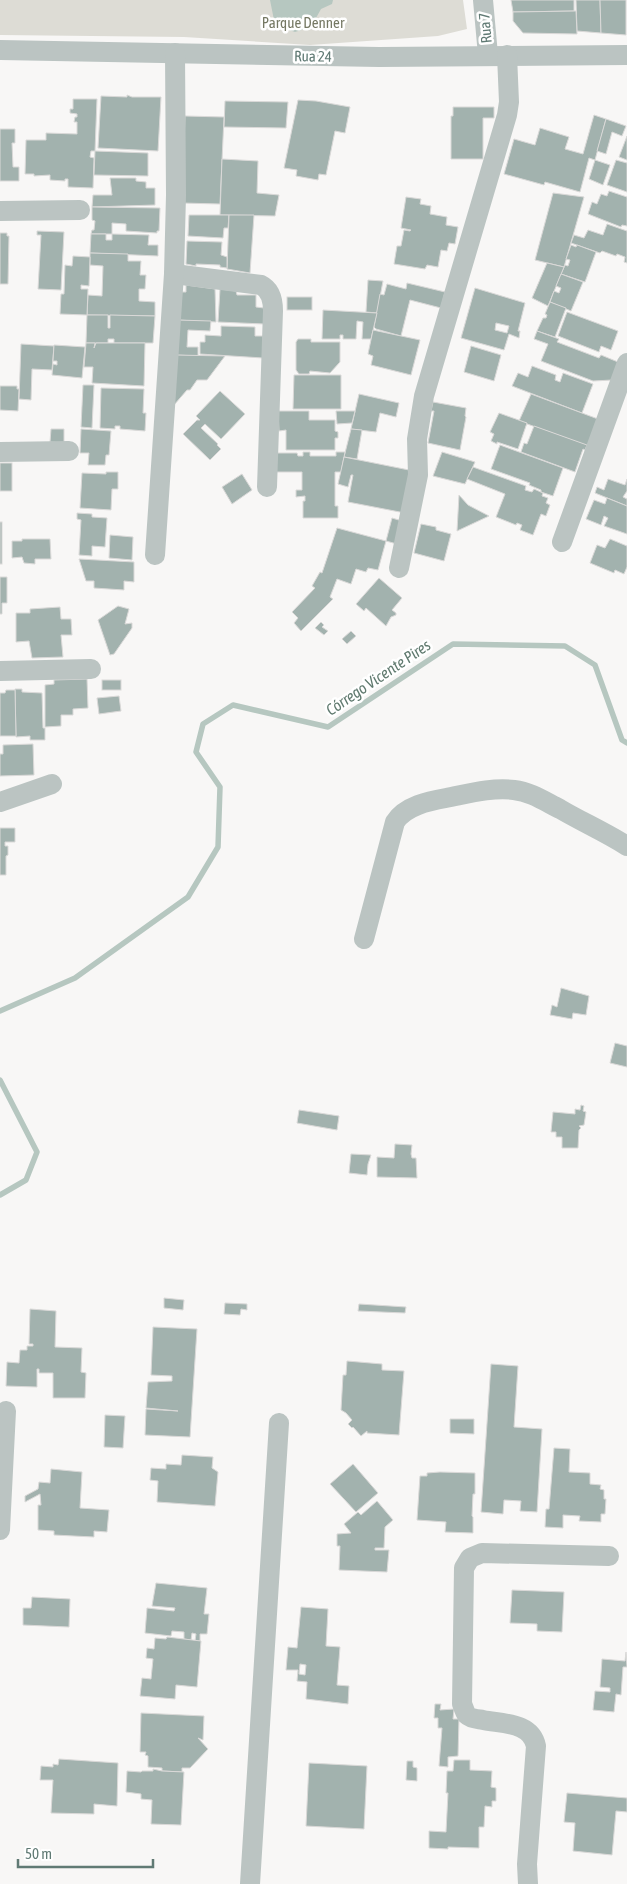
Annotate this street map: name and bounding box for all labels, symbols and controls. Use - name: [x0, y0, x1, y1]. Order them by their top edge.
- street label: Rua 7: [475, 12, 495, 44]
- park label: Parque Denner: [262, 14, 345, 31]
- street label: Rua 24: [294, 47, 332, 65]
- water label: Córrego Vicente Pires: [322, 635, 435, 719]
- scale bar: [18, 1836, 152, 1868]
- text: 50 m: [25, 1845, 52, 1862]

